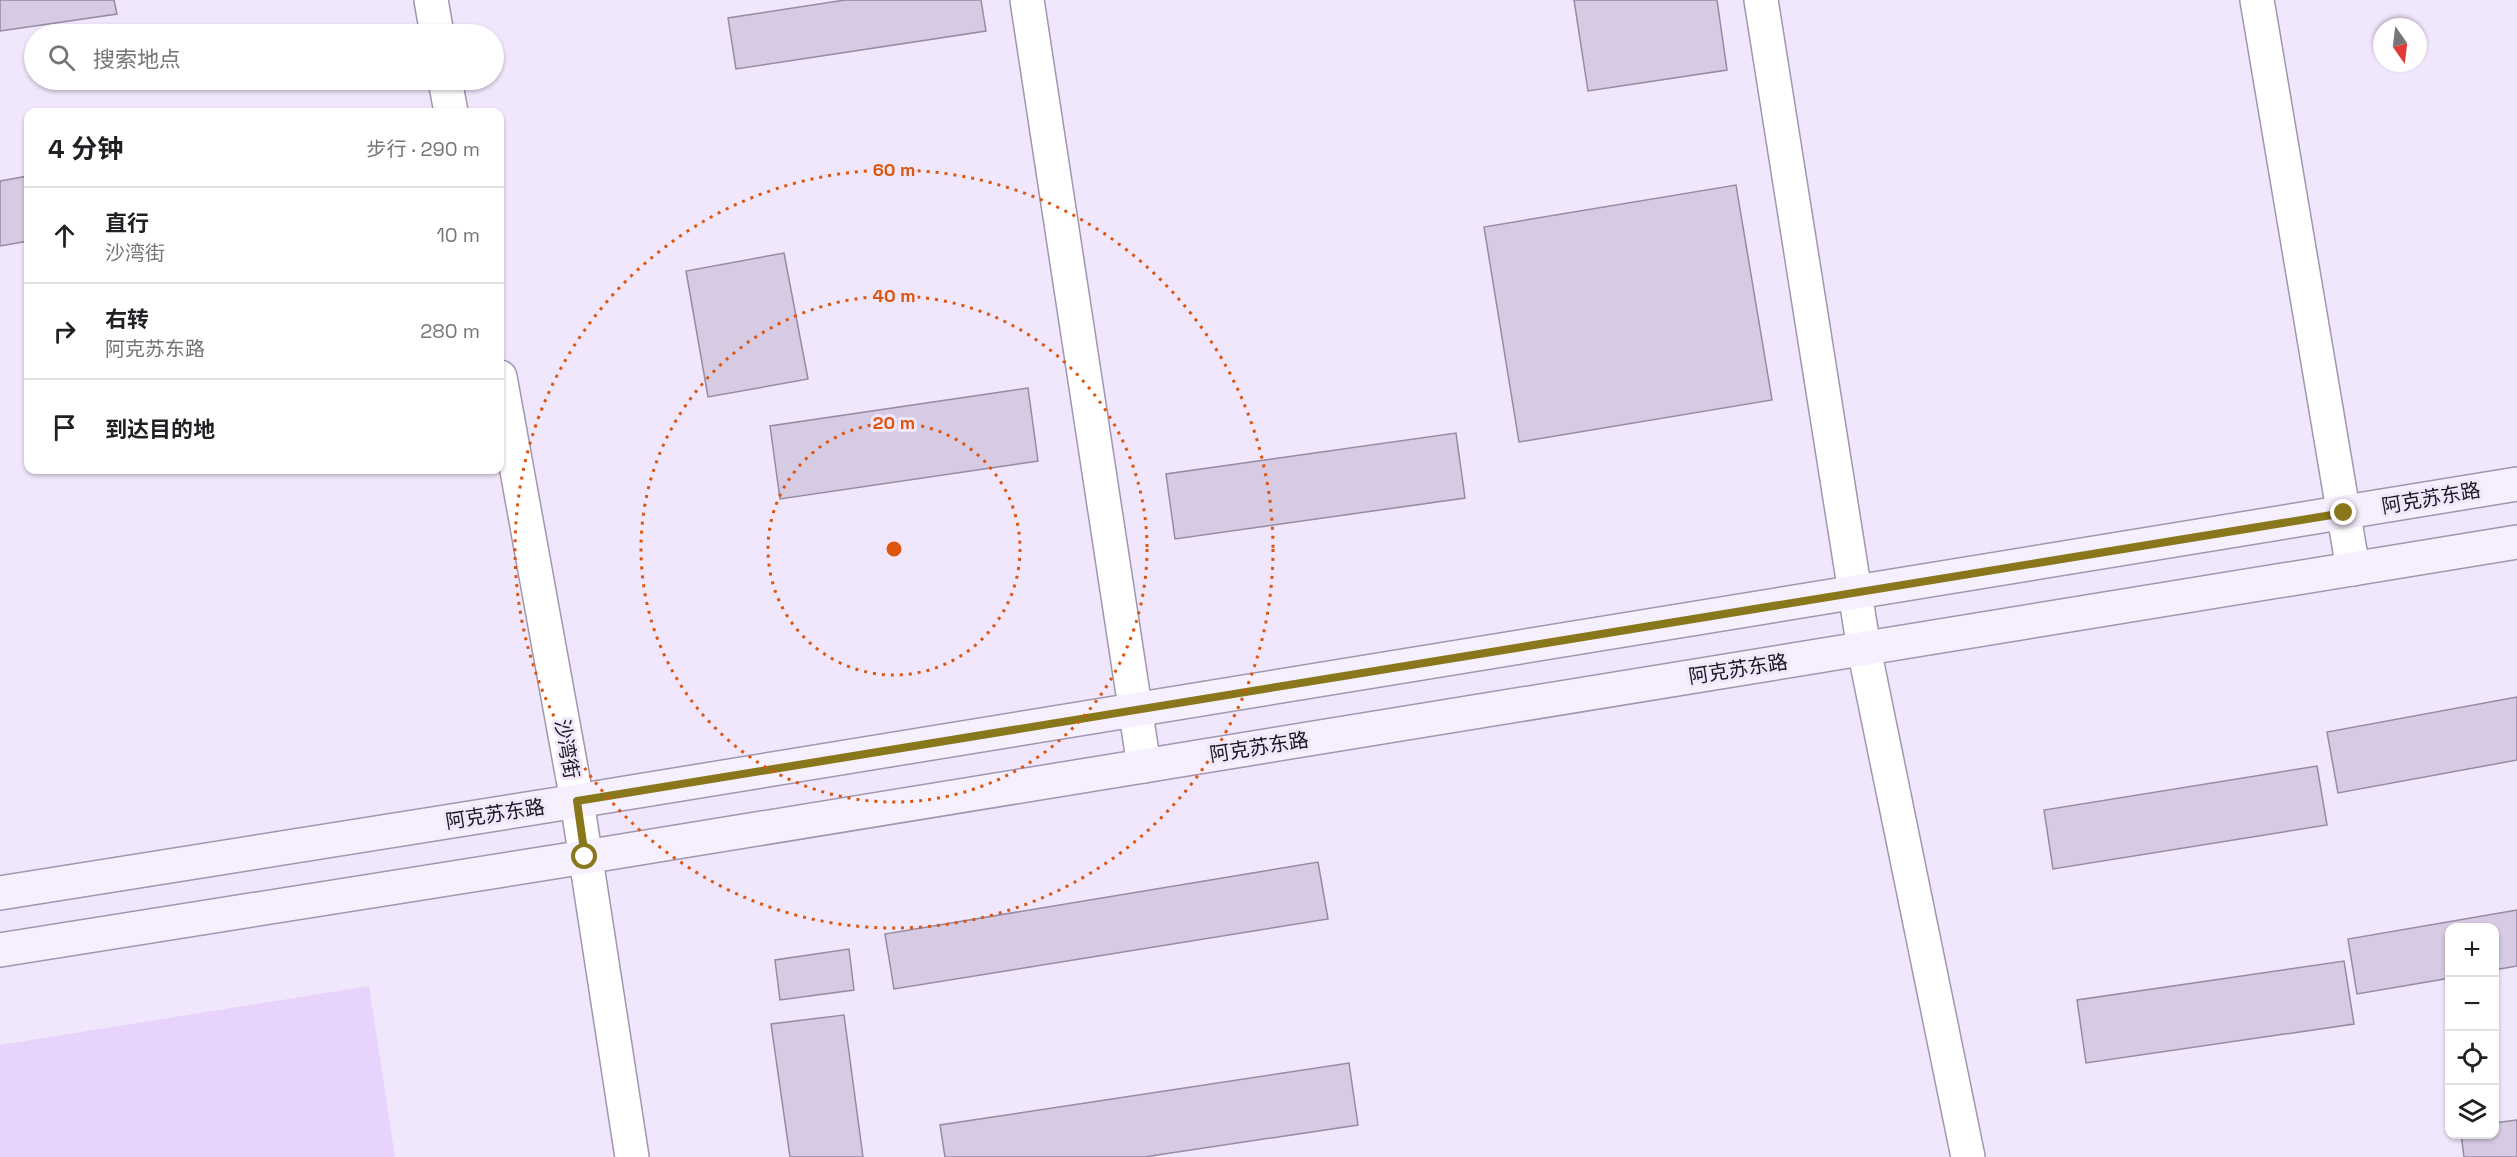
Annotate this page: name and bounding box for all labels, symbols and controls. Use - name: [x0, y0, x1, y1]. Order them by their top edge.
- north arrow: [2373, 18, 2427, 72]
- search box: [24, 24, 504, 90]
- icon: search: [45, 41, 78, 74]
- text: 搜索地点: [93, 45, 181, 73]
- text: 4 分钟: [48, 132, 123, 166]
- text: 步行 · 290 m: [367, 136, 480, 162]
- text: 60 m: [873, 158, 915, 181]
- text: 直行: [105, 209, 149, 237]
- icon: ahead: [48, 219, 81, 252]
- text: 10 m: [436, 222, 480, 248]
- text: 沙湾街: [105, 240, 165, 266]
- text: 40 m: [872, 284, 916, 307]
- text: 右转: [105, 305, 149, 333]
- icon: right: [48, 315, 81, 348]
- text: 280 m: [420, 318, 480, 344]
- text: 阿克苏东路: [105, 336, 205, 362]
- icon: arrive: [48, 411, 81, 444]
- text: 20 m: [873, 411, 915, 434]
- text: 到达目的地: [105, 415, 215, 443]
- street label: 阿克苏东路: [2380, 477, 2482, 519]
- route end: [2330, 499, 2356, 525]
- centre of rings: [884, 539, 904, 559]
- street label: 阿克苏东路: [1687, 648, 1789, 690]
- street label: 沙湾街: [549, 717, 585, 781]
- street label: 阿克苏东路: [1208, 726, 1310, 768]
- street label: 阿克苏东路: [444, 793, 546, 835]
- route start: [571, 843, 597, 869]
- map controls: [2445, 923, 2499, 1139]
- button: +: [2445, 923, 2499, 977]
- button: −: [2445, 977, 2499, 1031]
- button: locate: [2445, 1031, 2499, 1085]
- button: layers: [2445, 1085, 2499, 1139]

